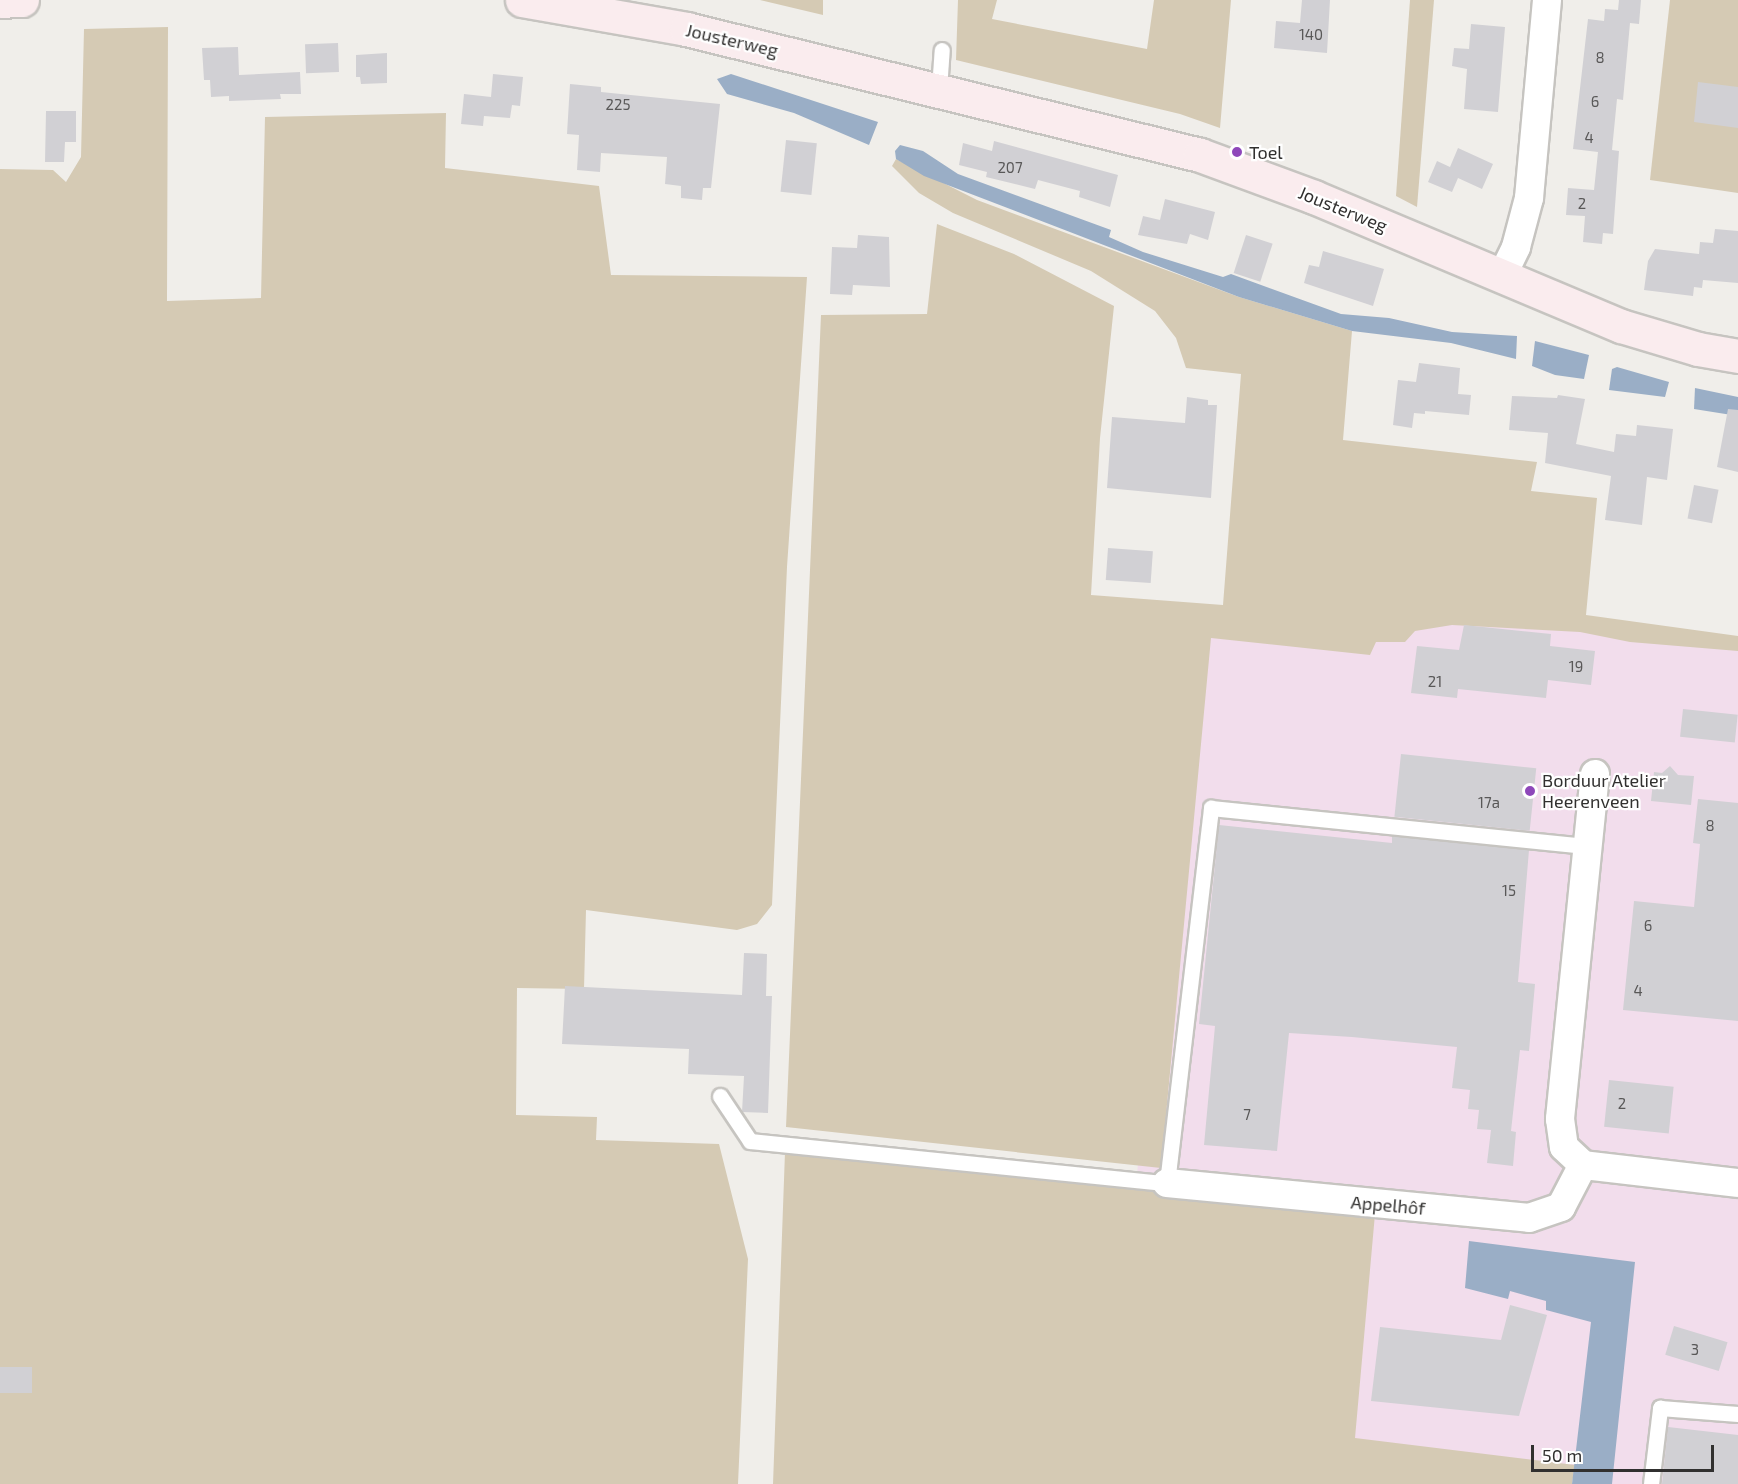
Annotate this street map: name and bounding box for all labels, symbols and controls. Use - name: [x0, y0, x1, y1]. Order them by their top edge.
- street label: Jousterweg: [684, 19, 780, 61]
- house number: 140: [1299, 26, 1323, 44]
- house number: 8: [1595, 49, 1605, 67]
- house number: 6: [1591, 93, 1599, 111]
- house number: 225: [606, 96, 630, 114]
- house number: 4: [1584, 129, 1594, 147]
- place label: Toel: [1249, 141, 1283, 163]
- marker: Toel: [1230, 145, 1244, 159]
- house number: 207: [997, 159, 1023, 177]
- street label: Jousterweg: [1295, 181, 1391, 237]
- house number: 2: [1578, 195, 1586, 213]
- house number: 19: [1569, 658, 1583, 676]
- house number: 21: [1428, 673, 1442, 691]
- place label: Borduur Atelier Heerenveen: [1542, 770, 1667, 812]
- marker: Borduur Atelier Heerenveen: [1523, 784, 1537, 798]
- house number: 17a: [1478, 794, 1500, 812]
- house number: 8: [1705, 817, 1715, 835]
- house number: 15: [1502, 882, 1516, 900]
- house number: 6: [1644, 917, 1652, 935]
- house number: 4: [1633, 982, 1643, 1000]
- house number: 2: [1618, 1095, 1626, 1113]
- house number: 7: [1243, 1106, 1251, 1124]
- street label: Appelhôf: [1350, 1191, 1426, 1219]
- house number: 3: [1691, 1341, 1699, 1359]
- scale bar: [1534, 1433, 1717, 1471]
- text: 50 m: [1542, 1444, 1582, 1466]

